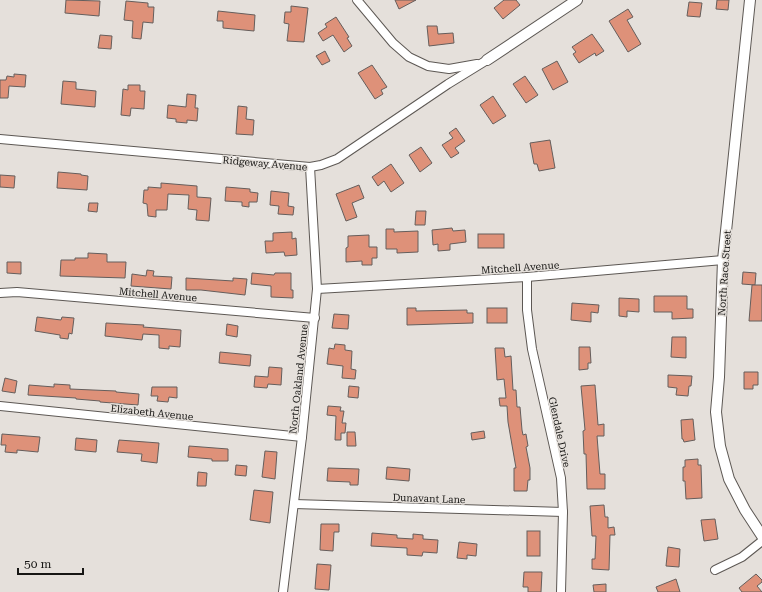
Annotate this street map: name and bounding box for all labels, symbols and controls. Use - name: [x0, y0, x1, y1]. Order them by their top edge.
- street label: Ridgeway Avenue: [222, 154, 308, 173]
- street label: North Race Street: [716, 230, 733, 316]
- street label: Mitchell Avenue: [481, 259, 560, 276]
- street label: Mitchell Avenue: [118, 286, 198, 303]
- street label: North Oakland Avenue: [287, 323, 310, 434]
- street label: Glendale Drive: [547, 396, 572, 469]
- street label: Elizabeth Avenue: [110, 403, 194, 422]
- street label: Dunavant Lane: [392, 492, 466, 505]
- scale bar: [18, 550, 83, 576]
- text: 50 m: [24, 557, 51, 571]

